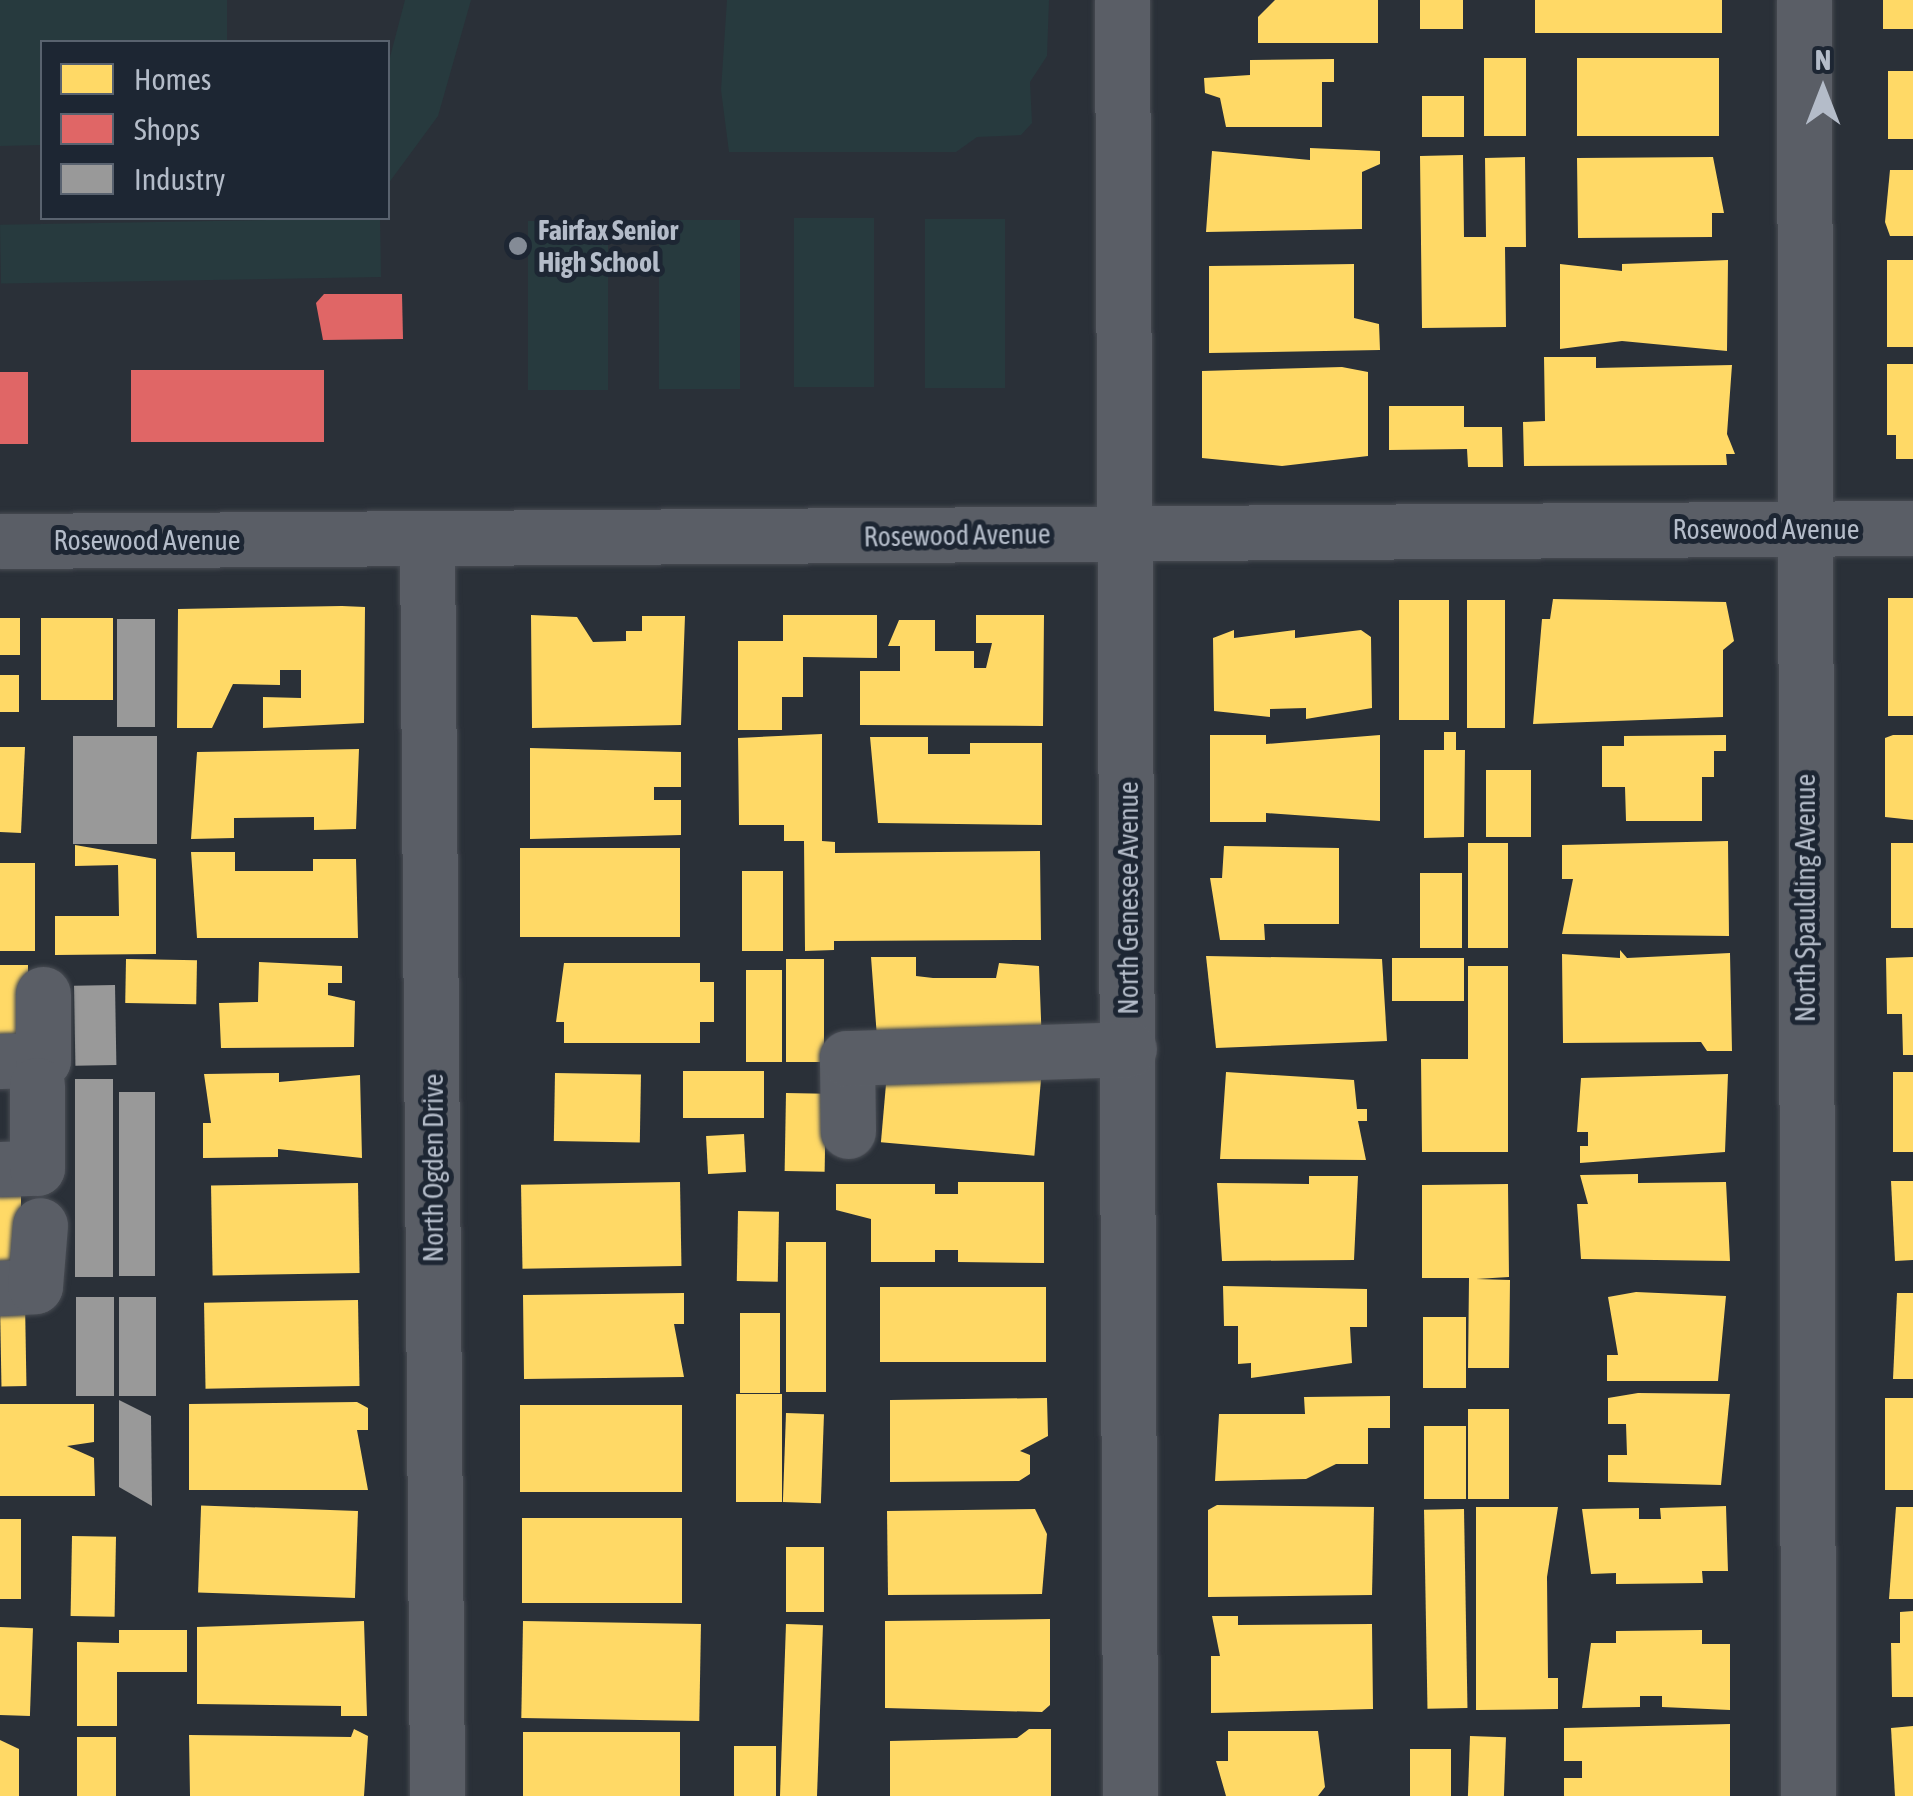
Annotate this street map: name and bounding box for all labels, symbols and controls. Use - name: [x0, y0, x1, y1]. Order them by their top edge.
- legend: [40, 40, 390, 220]
- north arrow: [1773, 40, 1873, 140]
- text: N: [1815, 44, 1831, 76]
- text: Homes: [134, 62, 211, 96]
- text: Shops: [134, 112, 200, 146]
- text: Industry: [134, 162, 225, 196]
- place label: Fairfax Senior High School: [538, 213, 678, 279]
- marker: Fairfax Senior High School: [507, 235, 529, 257]
- street label: Rosewood Avenue: [1673, 512, 1859, 546]
- street label: Rosewood Avenue: [863, 517, 1051, 553]
- street label: Rosewood Avenue: [54, 523, 240, 557]
- street label: North Spaulding Avenue: [1788, 774, 1822, 1022]
- street label: North Genesee Avenue: [1111, 781, 1145, 1015]
- street label: North Ogden Drive: [416, 1074, 450, 1262]

